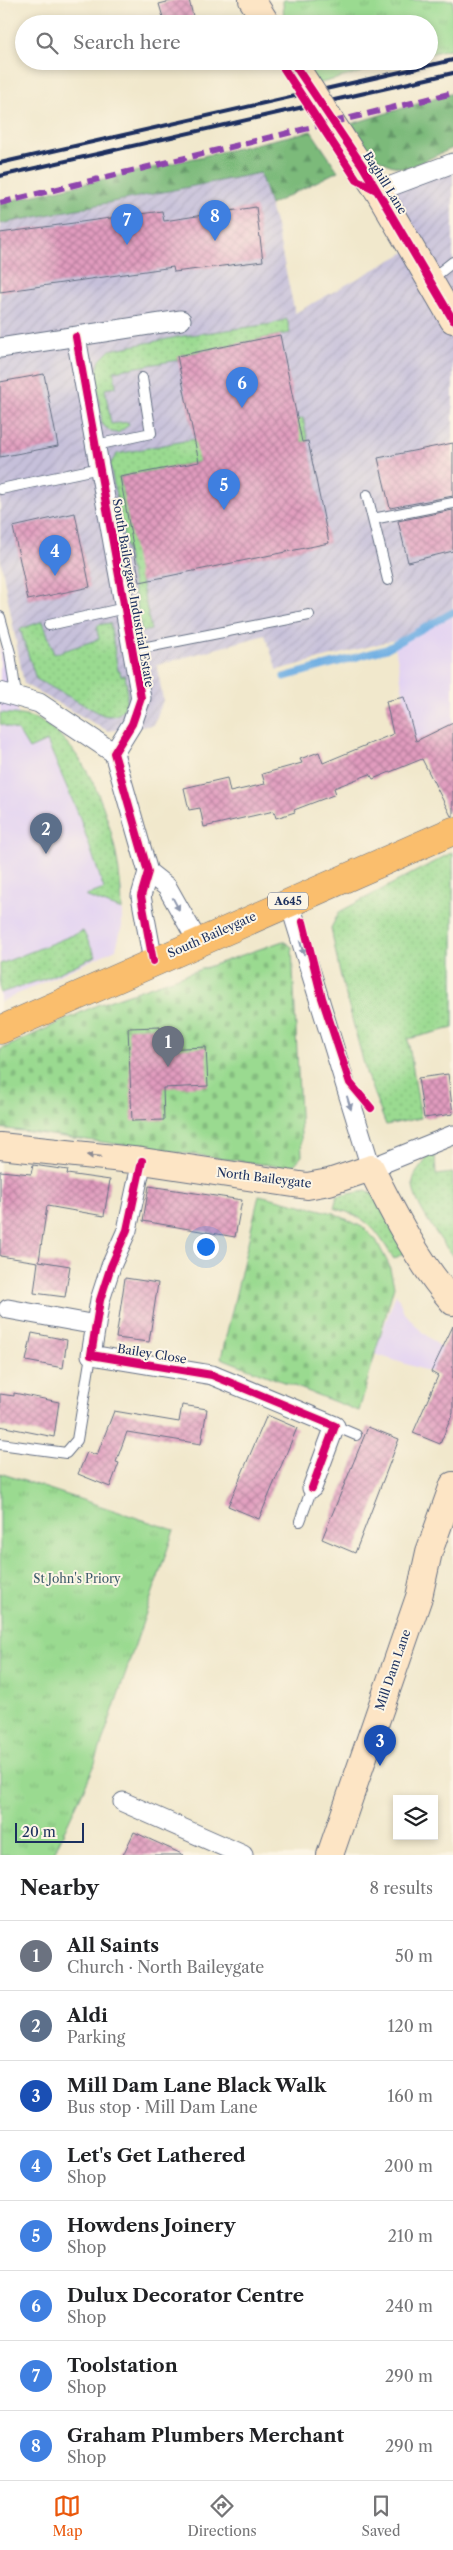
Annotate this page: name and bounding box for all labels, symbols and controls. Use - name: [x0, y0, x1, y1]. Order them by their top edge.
- search box: [15, 15, 438, 70]
- icon: search: [33, 29, 61, 57]
- text: Search here: [73, 31, 181, 54]
- street label: Baghill Lane: [360, 149, 411, 217]
- pin: 8: [199, 200, 231, 241]
- pin: 7: [111, 204, 143, 245]
- pin: 6: [226, 367, 258, 408]
- pin: 5: [208, 469, 240, 510]
- street label: South Baileygaet Industrial Estate: [109, 497, 158, 689]
- pin: 4: [39, 535, 71, 576]
- pin: 2: [30, 813, 62, 854]
- road number: A645: [268, 892, 308, 909]
- one-way arrow: [172, 897, 180, 911]
- street label: South Baileygate: [165, 908, 259, 961]
- one-way arrow: [299, 940, 307, 955]
- pin: 1: [152, 1026, 184, 1067]
- one-way arrow: [346, 1096, 354, 1111]
- one-way arrow: [85, 1152, 101, 1160]
- street label: North Baileygate: [216, 1164, 313, 1191]
- your location: [193, 1234, 219, 1260]
- street label: Bailey Close: [116, 1341, 188, 1366]
- park label: St John's Priory: [33, 1571, 121, 1586]
- street label: Mill Dam Lane: [372, 1627, 414, 1712]
- pin: 3: [364, 1725, 396, 1766]
- map controls: [393, 1795, 438, 1840]
- button: layers: [393, 1795, 438, 1840]
- scale bar: [15, 1820, 84, 1843]
- text: 20 m: [22, 1823, 56, 1841]
- text: Nearby: [20, 1875, 99, 1900]
- text: 8 results: [370, 1878, 433, 1898]
- text: All Saints: [67, 1934, 159, 1957]
- text: 1: [32, 1946, 40, 1966]
- text: 50 m: [395, 1946, 433, 1966]
- text: Church · North Baileygate: [67, 1957, 264, 1977]
- text: Aldi: [67, 2004, 108, 2027]
- text: 2: [31, 2016, 41, 2036]
- text: 120 m: [388, 2016, 433, 2036]
- text: Parking: [67, 2027, 125, 2047]
- text: Mill Dam Lane Black Walk: [67, 2074, 326, 2097]
- text: 3: [31, 2086, 41, 2106]
- text: 160 m: [388, 2086, 433, 2106]
- text: Bus stop · Mill Dam Lane: [67, 2097, 258, 2117]
- text: Let's Get Lathered: [67, 2144, 246, 2167]
- text: 4: [31, 2156, 41, 2176]
- text: 200 m: [384, 2156, 433, 2176]
- text: Shop: [67, 2167, 106, 2187]
- text: Howdens Joinery: [67, 2214, 235, 2237]
- text: 5: [32, 2226, 40, 2246]
- text: 210 m: [388, 2226, 433, 2246]
- text: Shop: [67, 2237, 106, 2257]
- text: Dulux Decorator Centre: [67, 2284, 304, 2307]
- text: 6: [31, 2296, 41, 2316]
- text: 240 m: [385, 2296, 433, 2316]
- text: Shop: [67, 2307, 106, 2327]
- text: Toolstation: [67, 2354, 178, 2377]
- text: 7: [32, 2366, 40, 2386]
- text: 290 m: [385, 2366, 433, 2386]
- text: Shop: [67, 2377, 106, 2397]
- text: Graham Plumbers Merchant: [67, 2424, 344, 2447]
- text: 8: [31, 2436, 41, 2456]
- text: 290 m: [385, 2436, 433, 2456]
- text: Shop: [67, 2447, 106, 2467]
- tab: Map: [52, 2492, 83, 2540]
- tab: Directions: [187, 2492, 257, 2540]
- tab: Saved: [362, 2492, 400, 2540]

